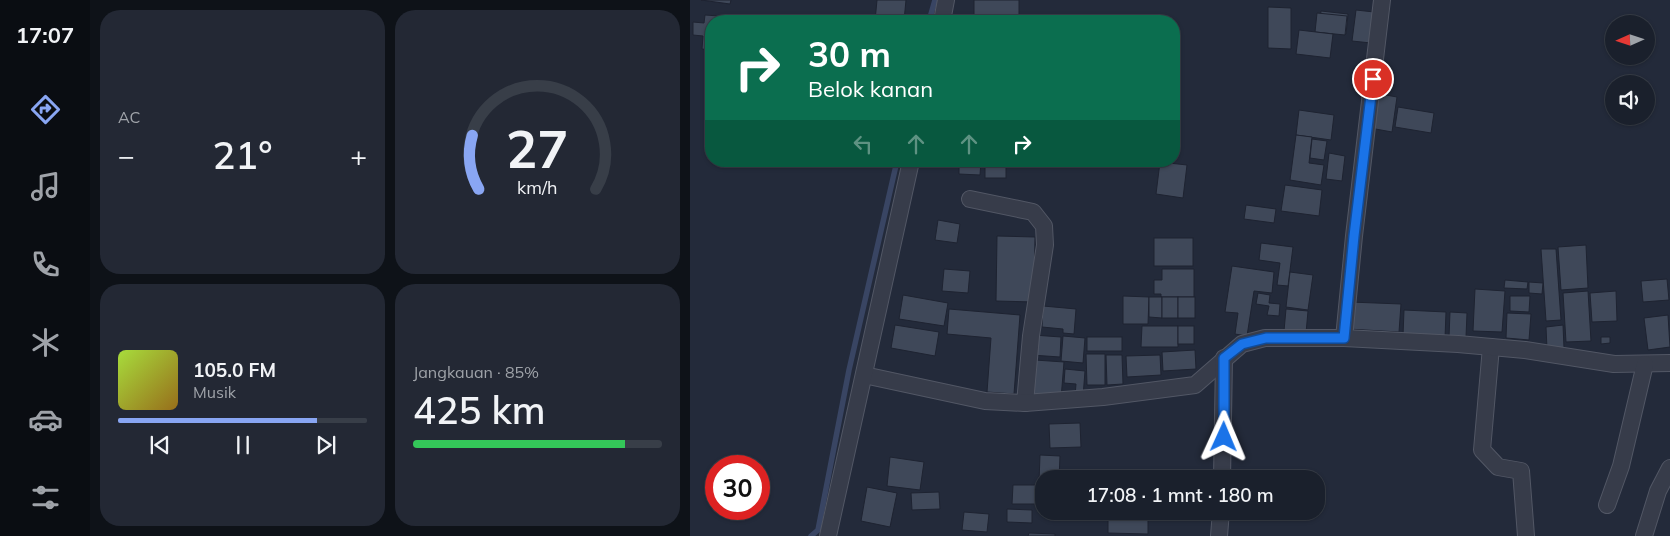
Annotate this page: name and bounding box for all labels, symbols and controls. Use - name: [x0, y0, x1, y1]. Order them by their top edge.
- north arrow: [1605, 15, 1655, 65]
- map controls: [1605, 15, 1655, 125]
- text: 17:07: [16, 21, 74, 49]
- text: 30 m: [808, 32, 891, 76]
- icon: right: [725, 35, 790, 100]
- pin: [1352, 58, 1394, 100]
- icon: arrive: [1359, 65, 1387, 93]
- text: Belok kanan: [808, 75, 933, 103]
- button: sound: [1605, 75, 1655, 125]
- icon: directions: [28, 92, 63, 127]
- text: AC: [118, 107, 141, 127]
- text: 27: [506, 116, 569, 181]
- icon: left: [849, 130, 877, 158]
- icon: ahead: [902, 130, 930, 158]
- icon: ahead: [955, 130, 983, 158]
- icon: right: [1008, 130, 1036, 158]
- text: 21°: [213, 131, 272, 179]
- text: −: [118, 138, 135, 173]
- text: +: [350, 138, 367, 173]
- icon: music: [28, 169, 63, 204]
- text: km/h: [517, 176, 558, 198]
- icon: phone: [28, 247, 63, 282]
- icon: climate: [28, 325, 63, 360]
- text: 105.0 FM: [193, 358, 276, 382]
- text: Jangkauan · 85%: [413, 362, 539, 382]
- text: Musik: [193, 382, 236, 402]
- text: 425 km: [413, 386, 546, 434]
- icon: car: [28, 402, 63, 437]
- position arrow: [1197, 410, 1249, 462]
- icon: previous: [146, 431, 174, 459]
- icon: pause: [229, 431, 257, 459]
- icon: next: [312, 431, 340, 459]
- speed limit sign: 30: [705, 455, 770, 520]
- icon: filters: [28, 480, 63, 515]
- text: 17:08 · 1 mnt · 180 m: [1086, 483, 1274, 507]

